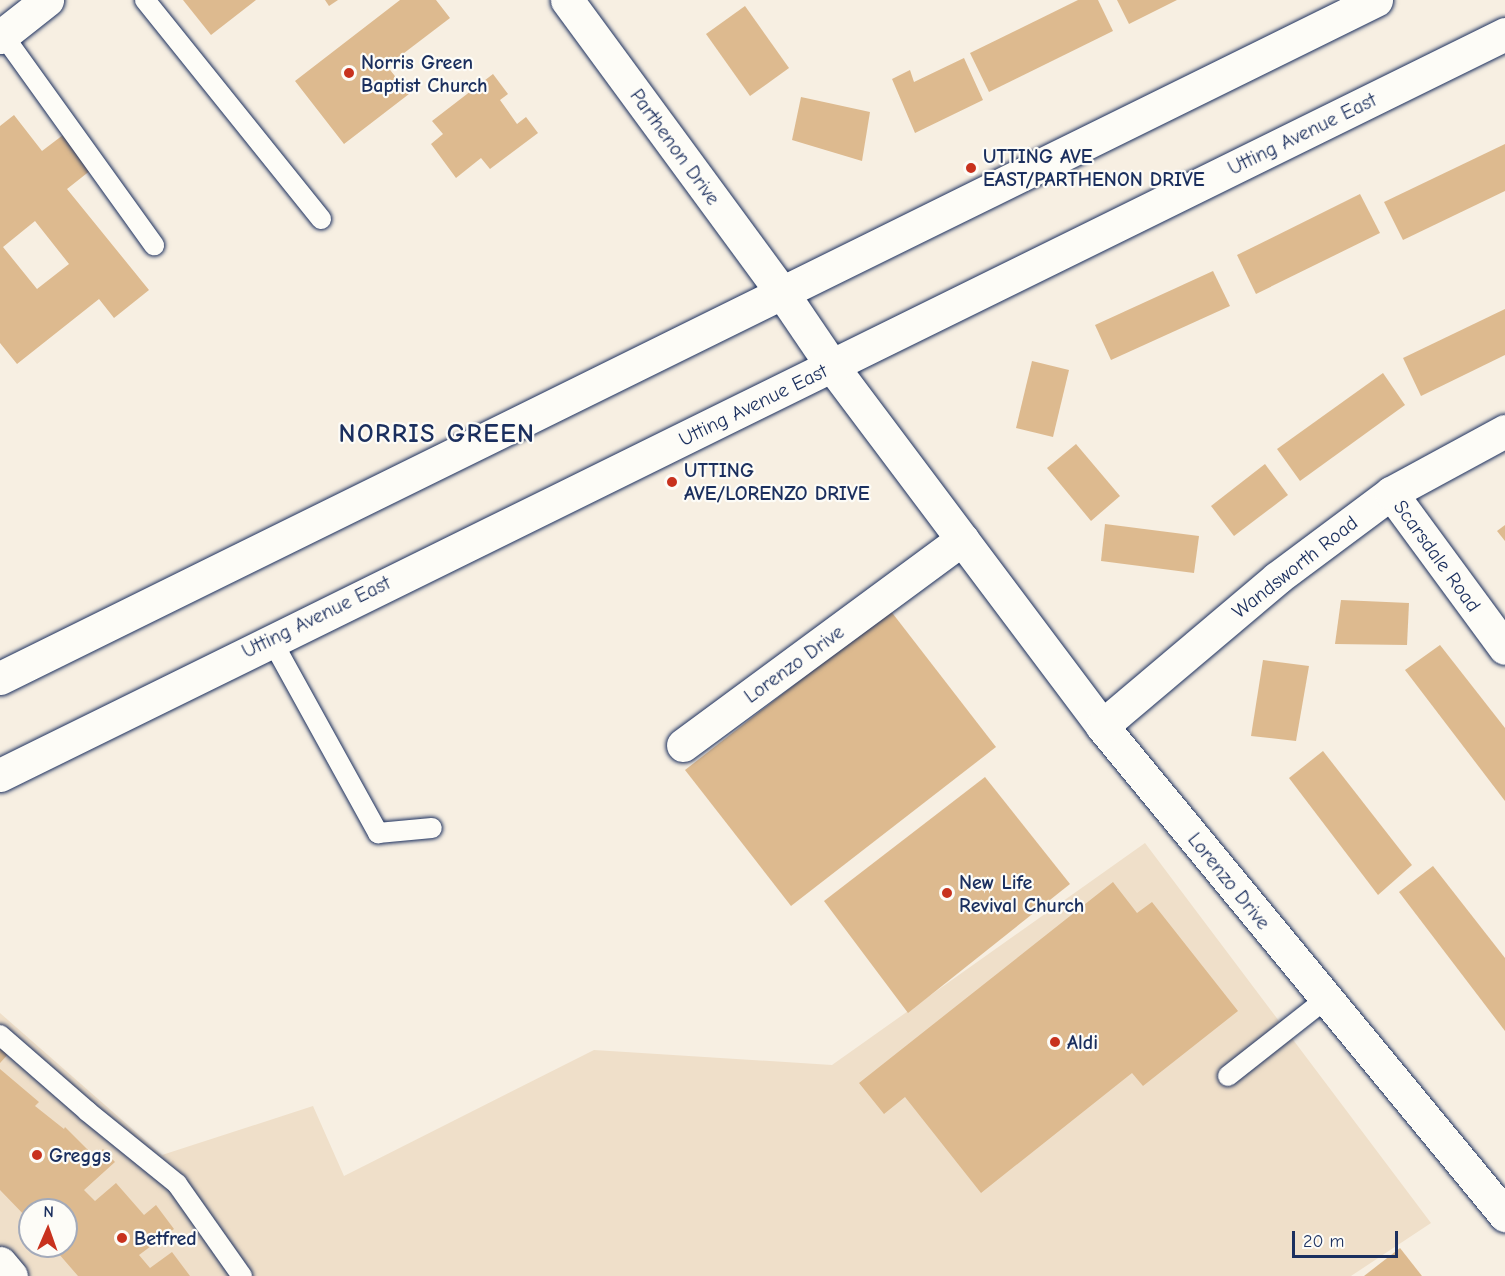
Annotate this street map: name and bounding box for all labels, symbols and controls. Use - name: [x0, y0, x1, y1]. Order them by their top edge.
- place label: Norris Green Baptist Church: [361, 50, 488, 97]
- marker: Norris Green Baptist Church: [342, 66, 356, 80]
- street label: Parthenon Drive: [625, 84, 725, 210]
- street label: Utting Avenue East: [1224, 88, 1380, 180]
- place label: UTTING AVE EAST/PARTHENON DRIVE: [983, 144, 1205, 191]
- marker: UTTING AVE EAST/PARTHENON DRIVE: [964, 161, 978, 175]
- street label: Utting Avenue East: [675, 359, 831, 451]
- district label: NORRIS GREEN: [338, 419, 536, 451]
- place label: UTTING AVE/LORENZO DRIVE: [684, 458, 870, 505]
- marker: UTTING AVE/LORENZO DRIVE: [665, 475, 679, 489]
- street label: Scarsdale Road: [1388, 495, 1486, 617]
- street label: Wandsworth Road: [1227, 511, 1363, 623]
- street label: Utting Avenue East: [238, 571, 394, 663]
- street label: Lorenzo Drive: [739, 620, 849, 708]
- street label: Lorenzo Drive: [1183, 828, 1275, 934]
- place label: New Life Revival Church: [959, 870, 1084, 917]
- marker: New Life Revival Church: [940, 886, 954, 900]
- place label: Aldi: [1067, 1030, 1098, 1054]
- marker: Aldi: [1048, 1035, 1062, 1049]
- place label: Greggs: [49, 1143, 111, 1167]
- marker: Greggs: [30, 1148, 44, 1162]
- north arrow: [18, 1198, 78, 1258]
- text: N: [43, 1203, 54, 1221]
- scale bar: [1295, 1219, 1402, 1257]
- place label: Betfred: [134, 1226, 197, 1250]
- marker: Betfred: [115, 1231, 129, 1245]
- text: 20 m: [1303, 1231, 1344, 1252]

